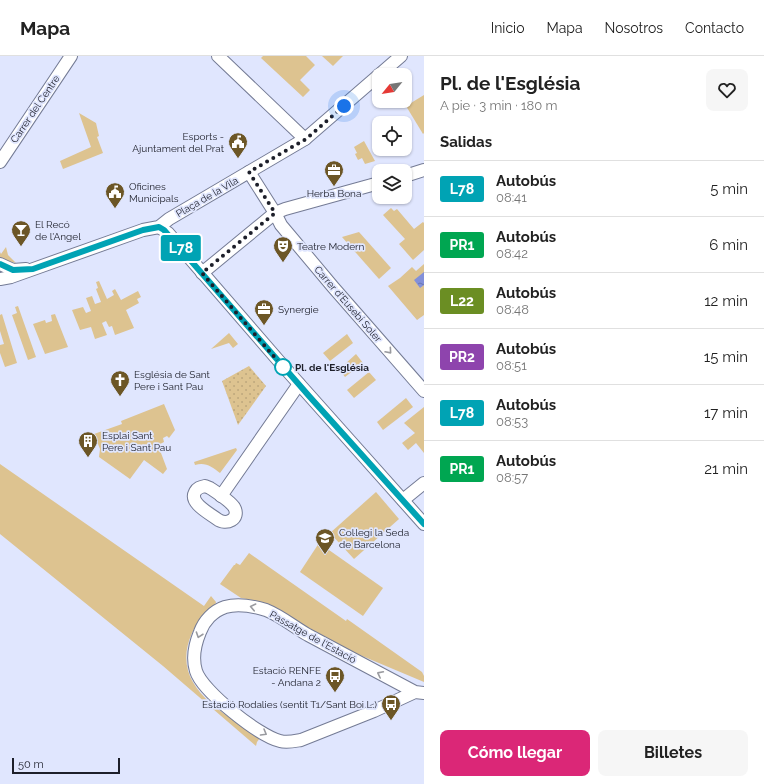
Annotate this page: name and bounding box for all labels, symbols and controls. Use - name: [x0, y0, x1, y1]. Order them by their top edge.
- text: Mapa: [20, 17, 70, 39]
- text: Inicio: [491, 20, 524, 36]
- text: Mapa: [546, 20, 583, 36]
- text: Nosotros: [605, 20, 663, 36]
- text: Contacto: [685, 20, 744, 36]
- north arrow: [372, 68, 412, 108]
- map controls: [372, 68, 412, 204]
- button: heart: [706, 69, 748, 111]
- text: Pl. de l'Església: [440, 72, 580, 94]
- street label: Carrer del Centre: [8, 73, 62, 145]
- your location: [334, 96, 354, 116]
- text: A pie · 3 min · 180 m: [440, 98, 557, 113]
- button: locate: [372, 116, 412, 156]
- place label: Esports - Ajuntament del Prat: [132, 131, 225, 154]
- public building icon: Esports - Ajuntament del Prat: [227, 131, 249, 159]
- text: Salidas: [440, 133, 492, 151]
- office icon: Herba Bona: [323, 159, 345, 187]
- button: layers: [372, 164, 412, 204]
- text: Autobús: [496, 172, 556, 190]
- street label: Plaça de la Vila: [174, 175, 240, 219]
- text: 5 min: [710, 180, 748, 198]
- public building icon: Oficines Municipals: [104, 181, 126, 209]
- place label: Oficines Municipals: [129, 181, 179, 204]
- text: L78: [450, 181, 474, 197]
- place label: Herba Bona: [307, 188, 361, 199]
- text: 08:41: [496, 190, 527, 205]
- bar icon: El Recó de l'Angel: [10, 219, 32, 247]
- place label: El Recó de l'Angel: [35, 219, 81, 242]
- text: Autobús: [496, 228, 556, 246]
- line badge: L78: [158, 235, 204, 261]
- theatre icon: Teatre Modern: [272, 235, 294, 263]
- text: 6 min: [709, 236, 748, 254]
- text: PR1: [450, 237, 474, 253]
- text: L78: [169, 240, 193, 256]
- place label: Teatre Modern: [297, 241, 365, 252]
- text: 08:42: [496, 246, 528, 261]
- street label: Carrer d'Eusebi Soler: [312, 264, 384, 344]
- text: Autobús: [496, 284, 556, 302]
- text: 12 min: [704, 292, 748, 310]
- text: L22: [450, 293, 474, 309]
- office icon: Synergie: [253, 298, 275, 326]
- text: 08:48: [496, 302, 529, 317]
- place label: Synergie: [278, 304, 319, 315]
- text: Autobús: [496, 340, 556, 358]
- one-way arrow: [384, 346, 391, 354]
- text: 15 min: [704, 348, 748, 366]
- text: PR2: [449, 349, 475, 365]
- marker: Pl. de l'Església: [274, 358, 292, 376]
- text: 08:51: [496, 358, 527, 373]
- place label: Pl. de l'Església: [295, 362, 369, 373]
- church icon: Església de Sant Pere i Sant Pau: [109, 369, 131, 397]
- place label: Església de Sant Pere i Sant Pau: [134, 369, 211, 392]
- text: Autobús: [496, 396, 556, 414]
- text: 17 min: [704, 404, 748, 422]
- text: L78: [450, 405, 474, 421]
- text: 08:53: [496, 414, 528, 429]
- building icon: Esplai Sant Pere i Sant Pau: [77, 430, 99, 458]
- place label: Esplai Sant Pere i Sant Pau: [102, 430, 171, 453]
- text: Autobús: [496, 452, 556, 470]
- text: 21 min: [704, 460, 748, 478]
- text: PR1: [450, 461, 474, 477]
- text: 08:57: [496, 470, 528, 485]
- school or university icon: Col·legi la Seda de Barcelona: [314, 527, 336, 555]
- place label: Col·legi la Seda de Barcelona: [339, 527, 409, 550]
- one-way arrow: [250, 604, 257, 612]
- street label: Passatge de l'Estació: [268, 609, 358, 665]
- one-way arrow: [195, 631, 204, 638]
- place label: Estació RENFE - Andana 2: [253, 665, 321, 688]
- bus stop icon: Estació RENFE - Andana 2: [324, 665, 346, 693]
- one-way arrow: [377, 671, 385, 679]
- bus stop icon: Estació Rodalies (sentit T1/Sant Boi L.): [380, 693, 402, 721]
- place label: Estació Rodalies (sentit T1/Sant Boi L.): [202, 699, 377, 710]
- one-way arrow: [260, 728, 267, 736]
- button: Cómo llegar: [440, 730, 590, 776]
- button: Billetes: [598, 730, 748, 776]
- scale bar: [12, 756, 120, 775]
- text: 50 m: [18, 758, 44, 771]

